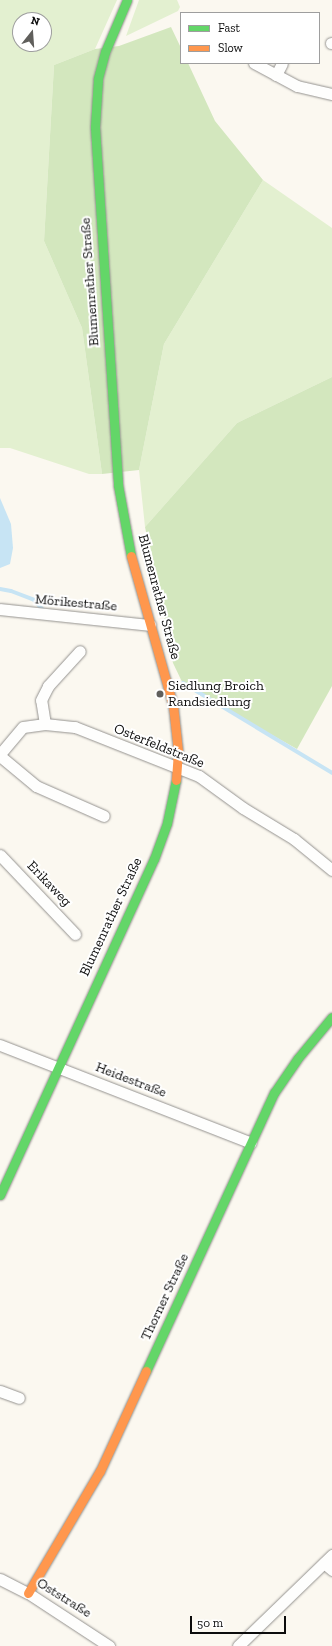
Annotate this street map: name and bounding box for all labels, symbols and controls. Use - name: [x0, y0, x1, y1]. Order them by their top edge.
- north arrow: [12, 12, 52, 52]
- legend: [180, 12, 320, 64]
- text: N: [29, 14, 41, 28]
- text: Fast: [218, 21, 240, 35]
- text: Slow: [218, 41, 243, 55]
- street label: Blumenrather Straße: [77, 217, 103, 347]
- street label: Blumenrather Straße: [134, 533, 184, 661]
- street label: Mörikestraße: [34, 591, 118, 615]
- place label: Siedlung Broich Randsiedlung: [168, 678, 264, 710]
- marker: Siedlung Broich Randsiedlung: [155, 689, 165, 699]
- street label: Osterfeldstraße: [111, 720, 207, 772]
- street label: Blumenrather Straße: [76, 855, 146, 979]
- street label: Erikaweg: [23, 858, 75, 910]
- street label: Heidestraße: [93, 1059, 169, 1101]
- street label: Thorner Straße: [137, 1251, 193, 1343]
- street label: Oststraße: [34, 1575, 94, 1621]
- scale bar: [192, 1608, 288, 1634]
- text: 50 m: [197, 1616, 223, 1630]

